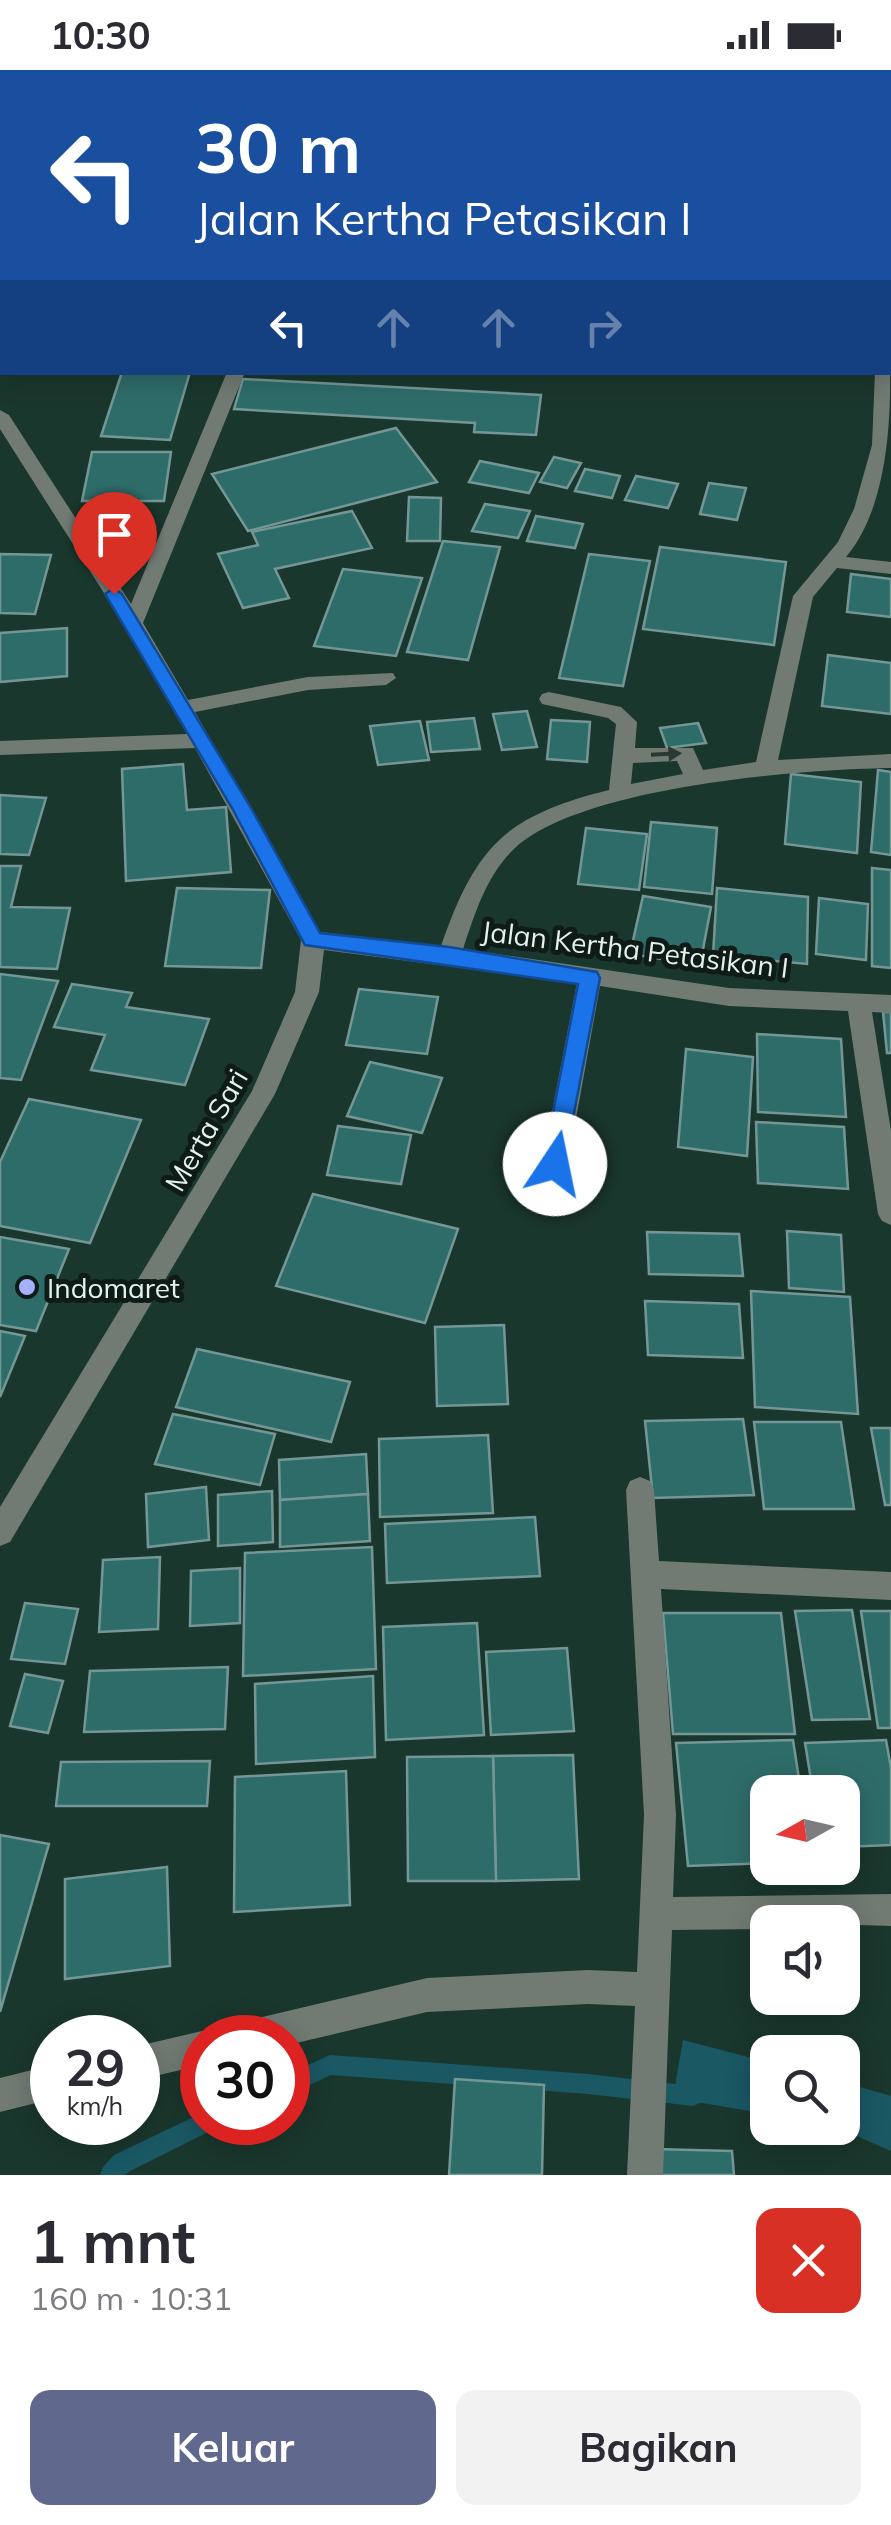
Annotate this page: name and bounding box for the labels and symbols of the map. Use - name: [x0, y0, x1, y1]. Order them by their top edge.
- pin: [72, 492, 157, 595]
- one-way arrow: [650, 745, 682, 761]
- street label: Jalan Kertha Petasikan I: [479, 913, 791, 985]
- street label: Merta Sari: [157, 1063, 255, 1197]
- position arrow: [503, 1112, 607, 1216]
- place label: Indomaret: [47, 1270, 180, 1305]
- marker: Indomaret: [16, 1276, 38, 1298]
- north arrow: [750, 1775, 860, 1885]
- speed limit sign: 30: [180, 2015, 310, 2145]

